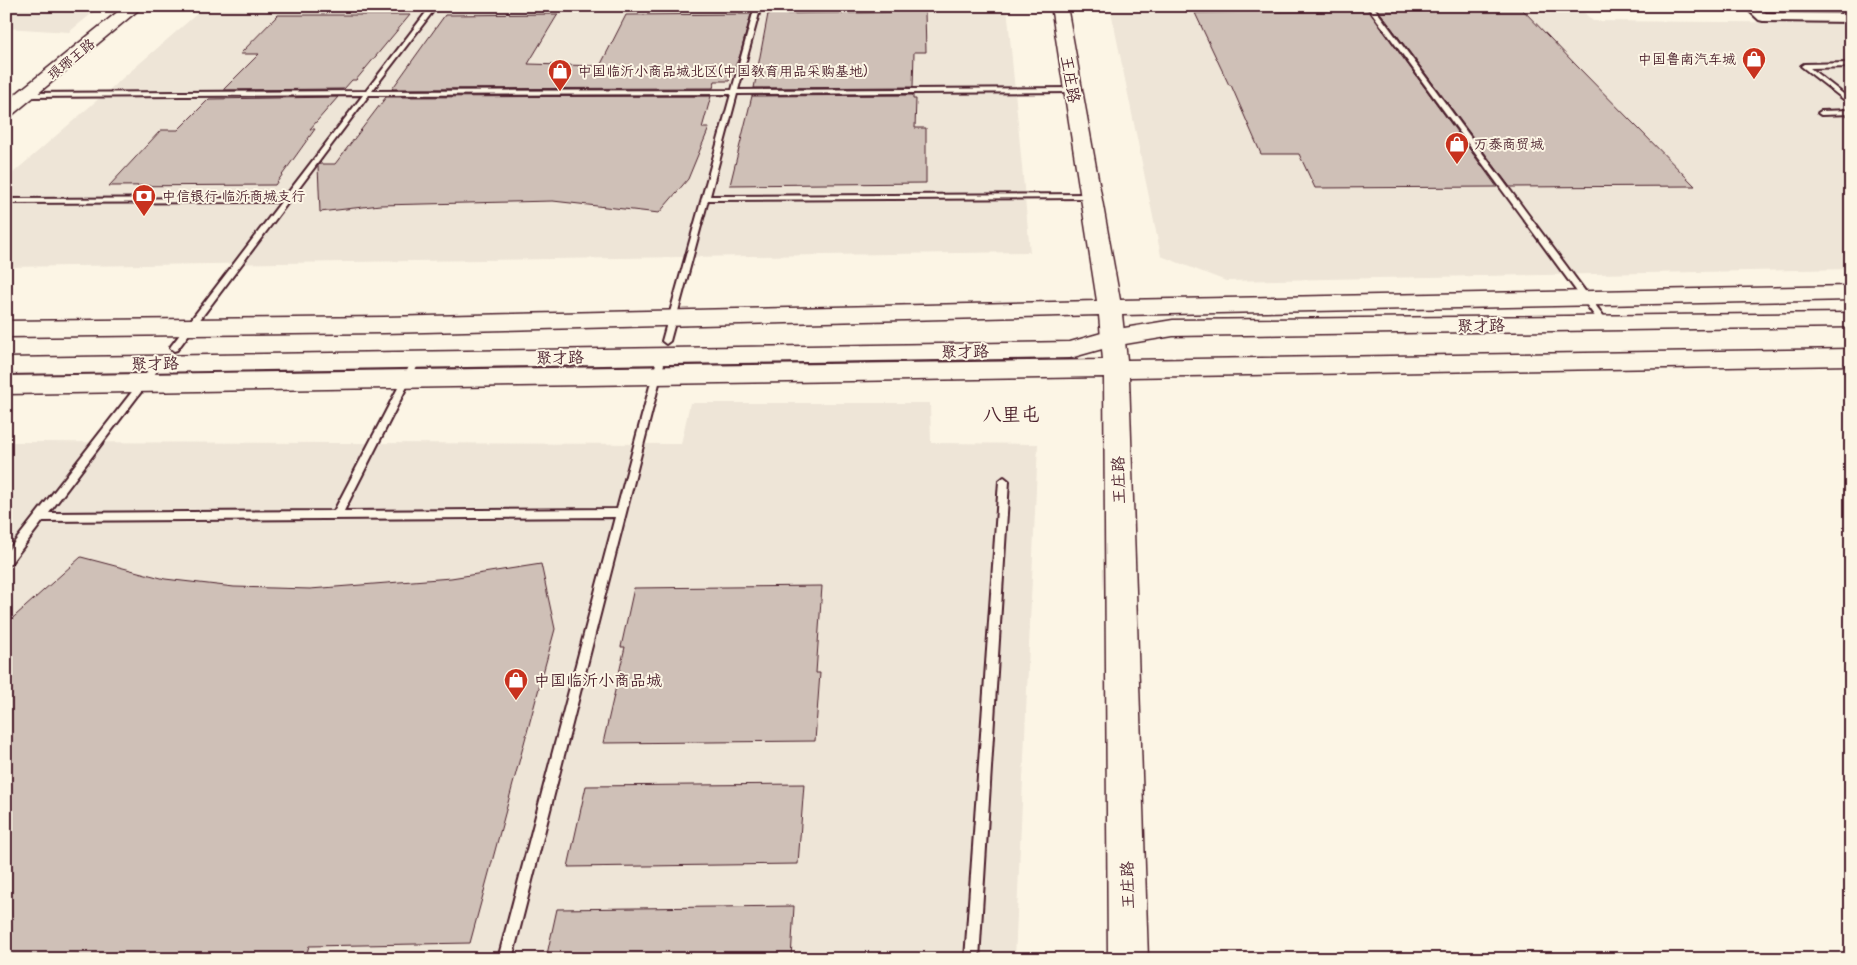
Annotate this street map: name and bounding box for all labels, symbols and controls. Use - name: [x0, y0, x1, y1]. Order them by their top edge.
- street label: 琅琊王路: [43, 34, 98, 84]
- shop icon: 中国鲁南汽车城: [1741, 46, 1767, 80]
- place label: 中国鲁南汽车城: [1638, 49, 1736, 68]
- street label: 王庄路: [1056, 53, 1086, 105]
- shop icon: 中国临沂小商品城北区(中国教育用品采购基地): [547, 58, 573, 92]
- place label: 中国临沂小商品城北区(中国教育用品采购基地): [578, 61, 868, 80]
- shop icon: 万泰商贸城: [1444, 131, 1470, 165]
- place label: 万泰商贸城: [1474, 134, 1544, 153]
- bank icon: 中信银行 临沂商城支行: [131, 183, 157, 217]
- place label: 中信银行 临沂商城支行: [162, 186, 305, 205]
- street label: 聚才路: [1457, 314, 1505, 336]
- street label: 聚才路: [941, 340, 989, 362]
- street label: 聚才路: [536, 346, 584, 368]
- street label: 聚才路: [131, 352, 179, 374]
- district label: 八里屯: [982, 401, 1040, 427]
- street label: 王庄路: [1107, 456, 1129, 504]
- shop icon: 中国临沂小商品城: [503, 667, 529, 701]
- place label: 中国临沂小商品城: [534, 669, 662, 691]
- street label: 王庄路: [1116, 861, 1138, 909]

